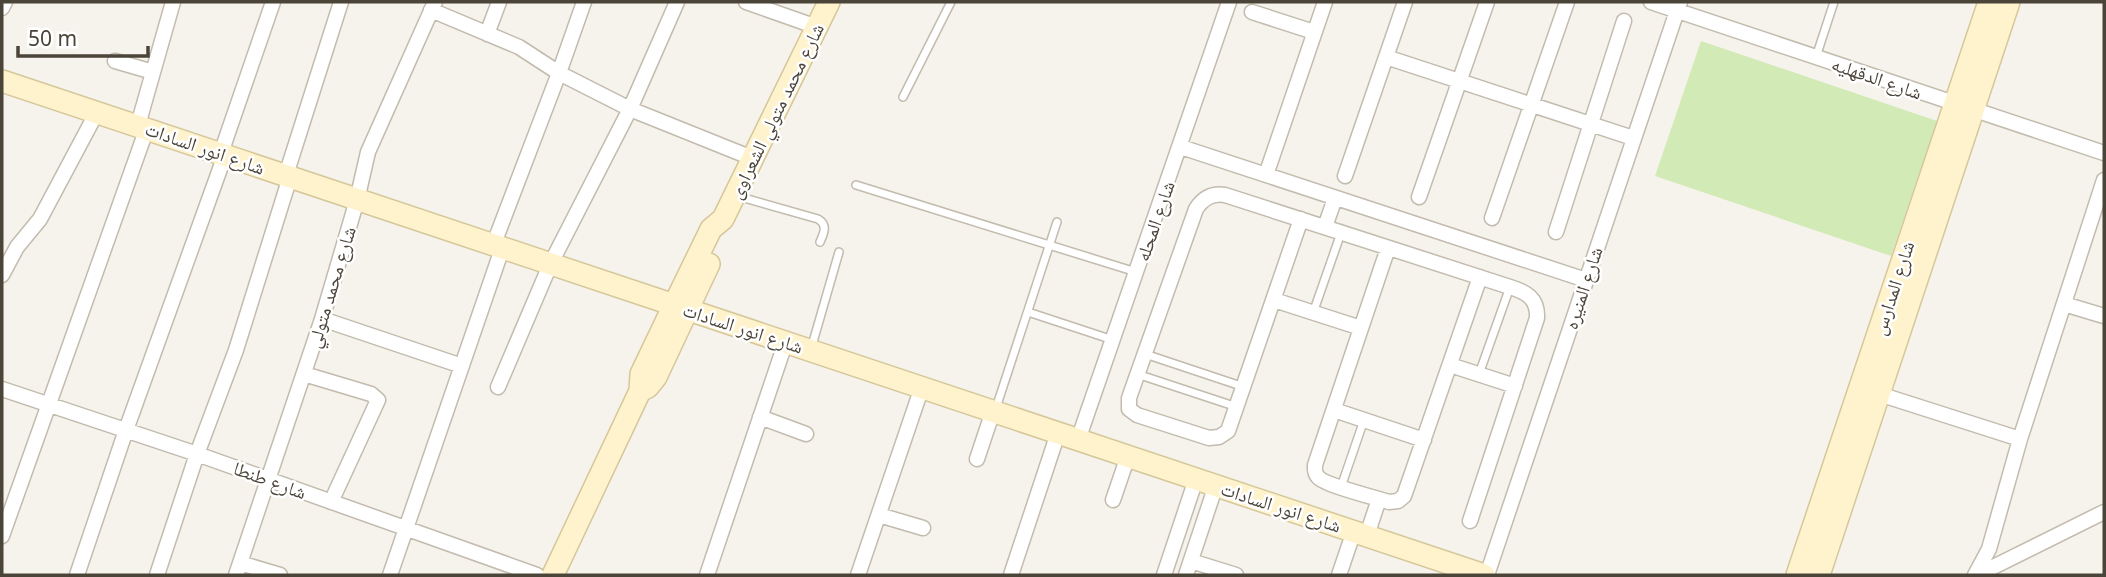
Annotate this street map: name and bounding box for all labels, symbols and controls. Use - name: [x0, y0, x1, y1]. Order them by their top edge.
- scale bar: [18, 14, 147, 58]
- street label: شارع محمد متولي الشعراوى: [722, 19, 832, 204]
- text: 50 m: [28, 24, 77, 52]
- street label: شارع الدقهليه: [1828, 50, 1926, 106]
- street label: شارع انور السادات: [142, 115, 268, 181]
- street label: شارع المحله: [1129, 177, 1181, 265]
- street label: شارع محمد متولي: [300, 223, 365, 352]
- street label: شارع المدارس: [1866, 238, 1920, 338]
- street label: شارع المنيره: [1557, 243, 1609, 333]
- street label: شارع انور السادات: [680, 296, 806, 360]
- street label: شارع طنطا: [230, 455, 310, 505]
- street label: شارع انور السادات: [1218, 475, 1344, 539]

